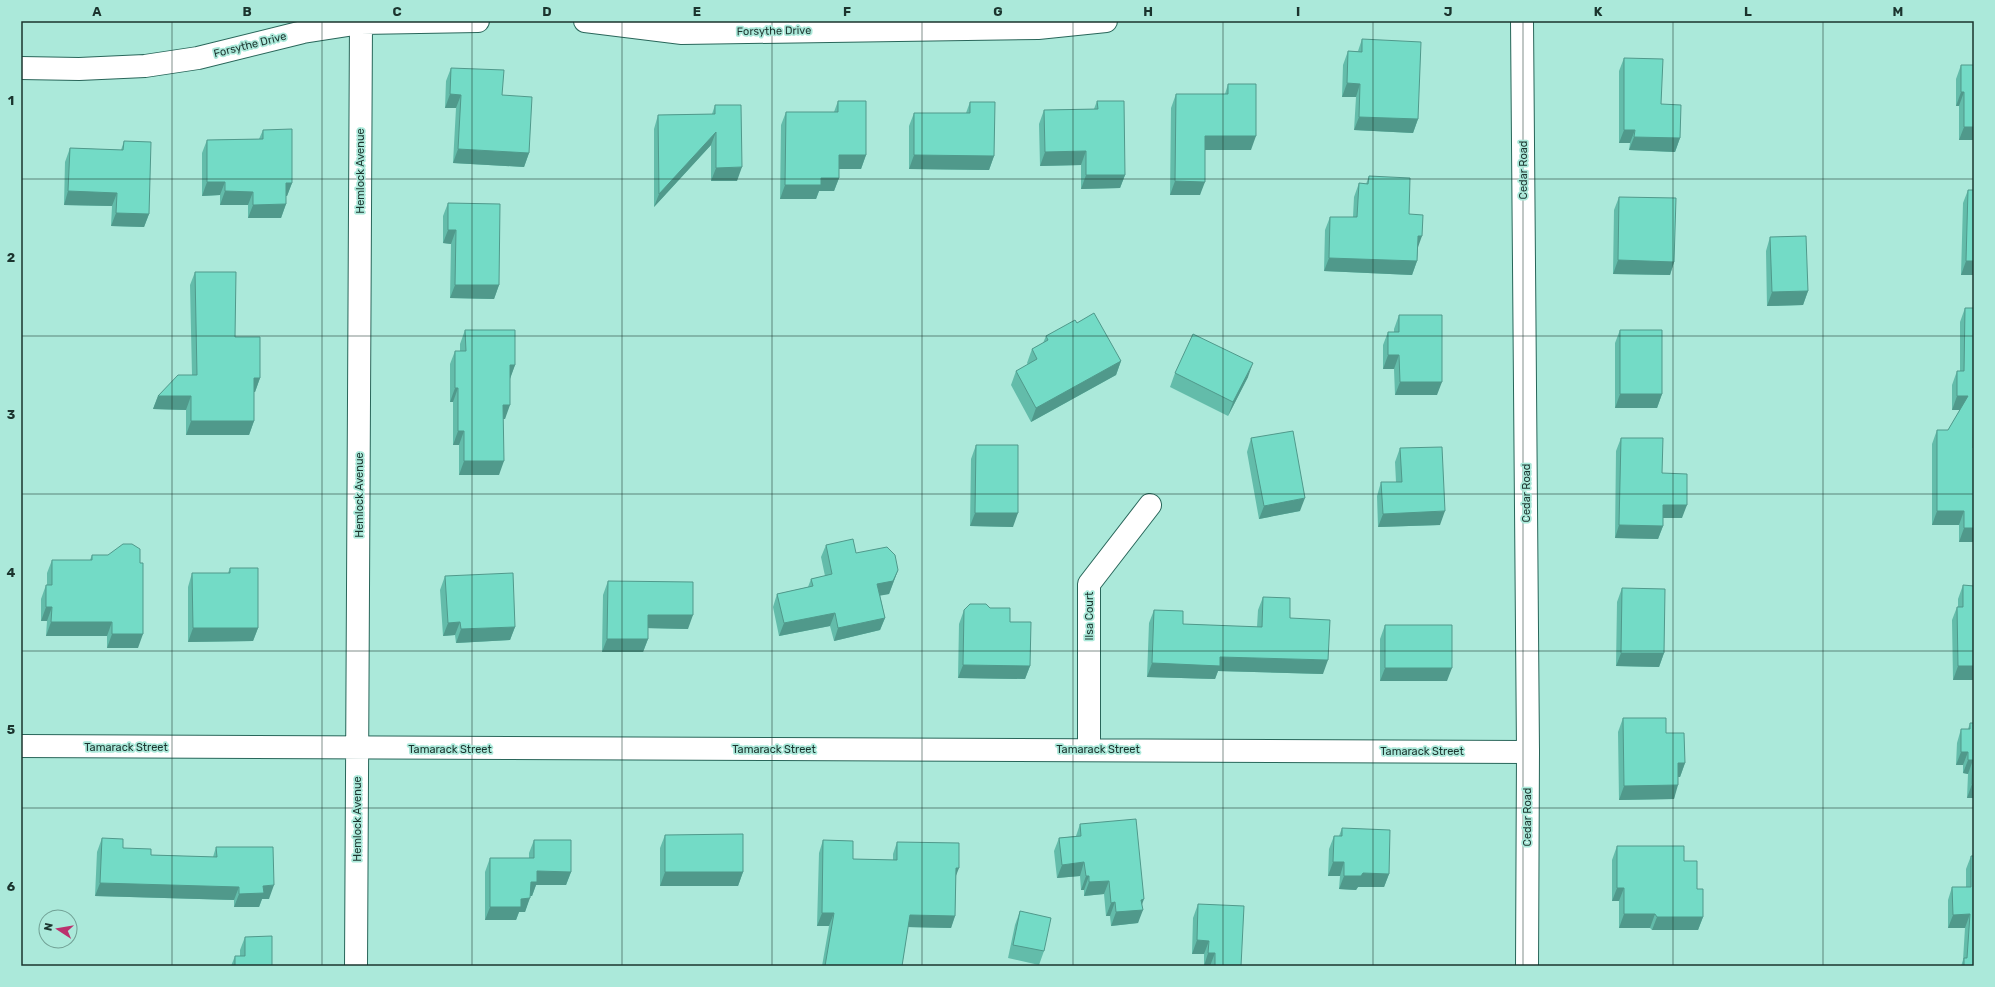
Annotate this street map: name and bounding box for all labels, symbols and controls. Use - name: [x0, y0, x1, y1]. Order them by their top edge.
- text: A: [92, 4, 102, 19]
- text: B: [242, 4, 252, 19]
- text: C: [392, 4, 402, 19]
- text: D: [542, 4, 552, 19]
- text: E: [693, 4, 701, 19]
- text: F: [843, 4, 851, 19]
- text: G: [993, 4, 1003, 19]
- text: H: [1143, 4, 1153, 19]
- text: I: [1296, 4, 1300, 19]
- text: J: [1444, 4, 1452, 19]
- text: K: [1594, 4, 1603, 19]
- text: L: [1744, 4, 1752, 19]
- text: M: [1893, 4, 1903, 19]
- street label: Forsythe Drive: [737, 24, 811, 38]
- street label: Forsythe Drive: [212, 30, 288, 60]
- text: 1: [8, 93, 14, 108]
- street label: Hemlock Avenue: [354, 128, 367, 214]
- street label: Cedar Road: [1517, 141, 1530, 199]
- text: 2: [7, 250, 15, 265]
- text: 3: [7, 407, 16, 422]
- street label: Hemlock Avenue: [353, 452, 366, 538]
- street label: Cedar Road: [1520, 464, 1533, 522]
- text: 4: [7, 565, 16, 580]
- street label: Ilsa Court: [1083, 591, 1096, 640]
- text: 5: [7, 722, 15, 737]
- street label: Tamarack Street: [84, 741, 168, 754]
- street label: Tamarack Street: [408, 743, 492, 756]
- street label: Tamarack Street: [732, 743, 816, 756]
- street label: Tamarack Street: [1056, 743, 1140, 756]
- street label: Tamarack Street: [1380, 745, 1464, 758]
- street label: Hemlock Avenue: [351, 776, 364, 862]
- street label: Cedar Road: [1521, 788, 1534, 846]
- text: 6: [7, 879, 16, 894]
- north arrow: [38, 909, 78, 949]
- text: N: [42, 922, 56, 932]

